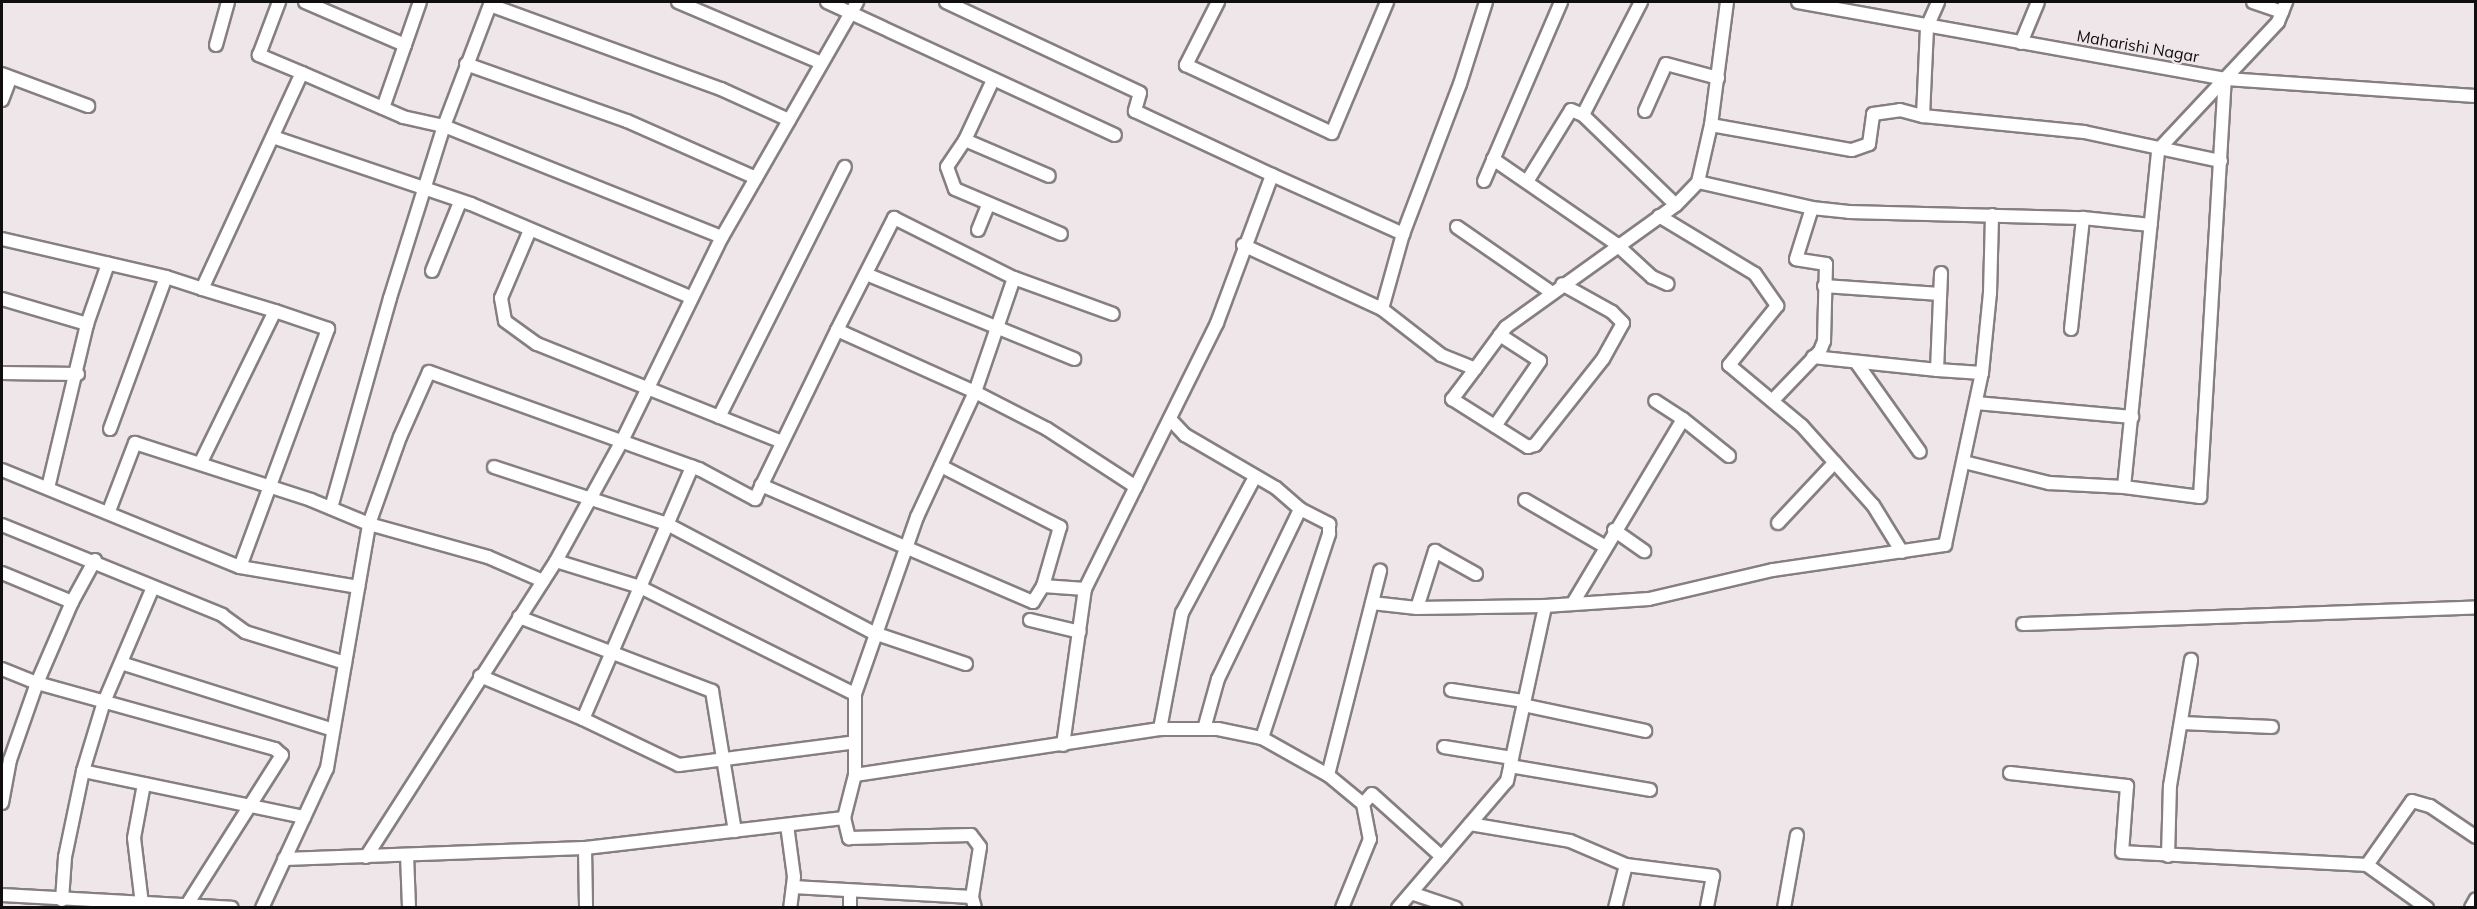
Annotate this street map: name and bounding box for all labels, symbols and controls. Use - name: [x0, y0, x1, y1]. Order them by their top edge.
- street label: Maharishi Nagar: [2075, 26, 2201, 66]

